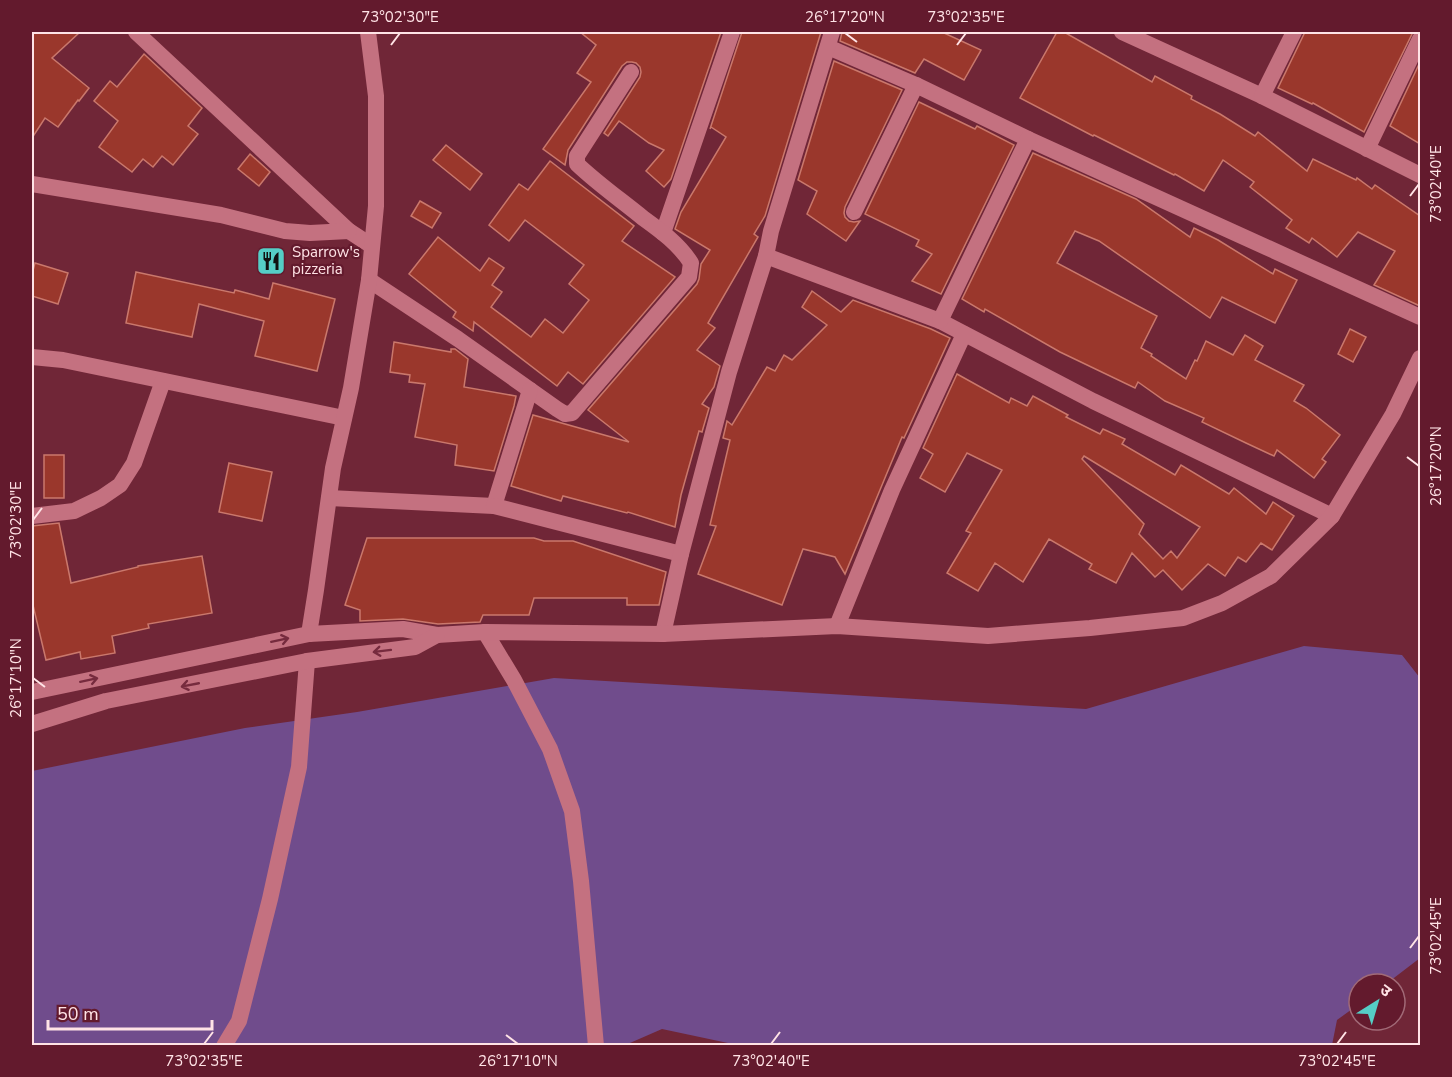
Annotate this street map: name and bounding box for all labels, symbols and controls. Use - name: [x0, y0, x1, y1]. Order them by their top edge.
- text: 73°02'30"E: [361, 7, 439, 27]
- text: 26°17'20"N: [805, 7, 885, 27]
- text: 73°02'35"E: [927, 7, 1005, 27]
- text: 73°02'40"E: [1426, 145, 1446, 223]
- place label: Sparrow's pizzeria: [292, 242, 360, 279]
- restaurant icon: Sparrow's pizzeria: [255, 245, 287, 277]
- text: 26°17'20"N: [1426, 426, 1446, 506]
- text: 73°02'30"E: [6, 481, 26, 559]
- one-way arrow: [269, 634, 289, 645]
- text: 26°17'10"N: [6, 638, 26, 718]
- one-way arrow: [373, 646, 393, 657]
- one-way arrow: [78, 674, 98, 685]
- one-way arrow: [181, 680, 201, 691]
- text: 73°02'45"E: [1426, 897, 1446, 975]
- north arrow: [1347, 972, 1407, 1032]
- text: उ: [1375, 979, 1396, 1003]
- scale bar: [48, 993, 212, 1031]
- text: 50 m: [57, 1002, 99, 1026]
- text: 73°02'35"E: [165, 1051, 243, 1071]
- text: 26°17'10"N: [478, 1051, 558, 1071]
- text: 73°02'40"E: [732, 1051, 810, 1071]
- text: 73°02'45"E: [1298, 1051, 1376, 1071]

